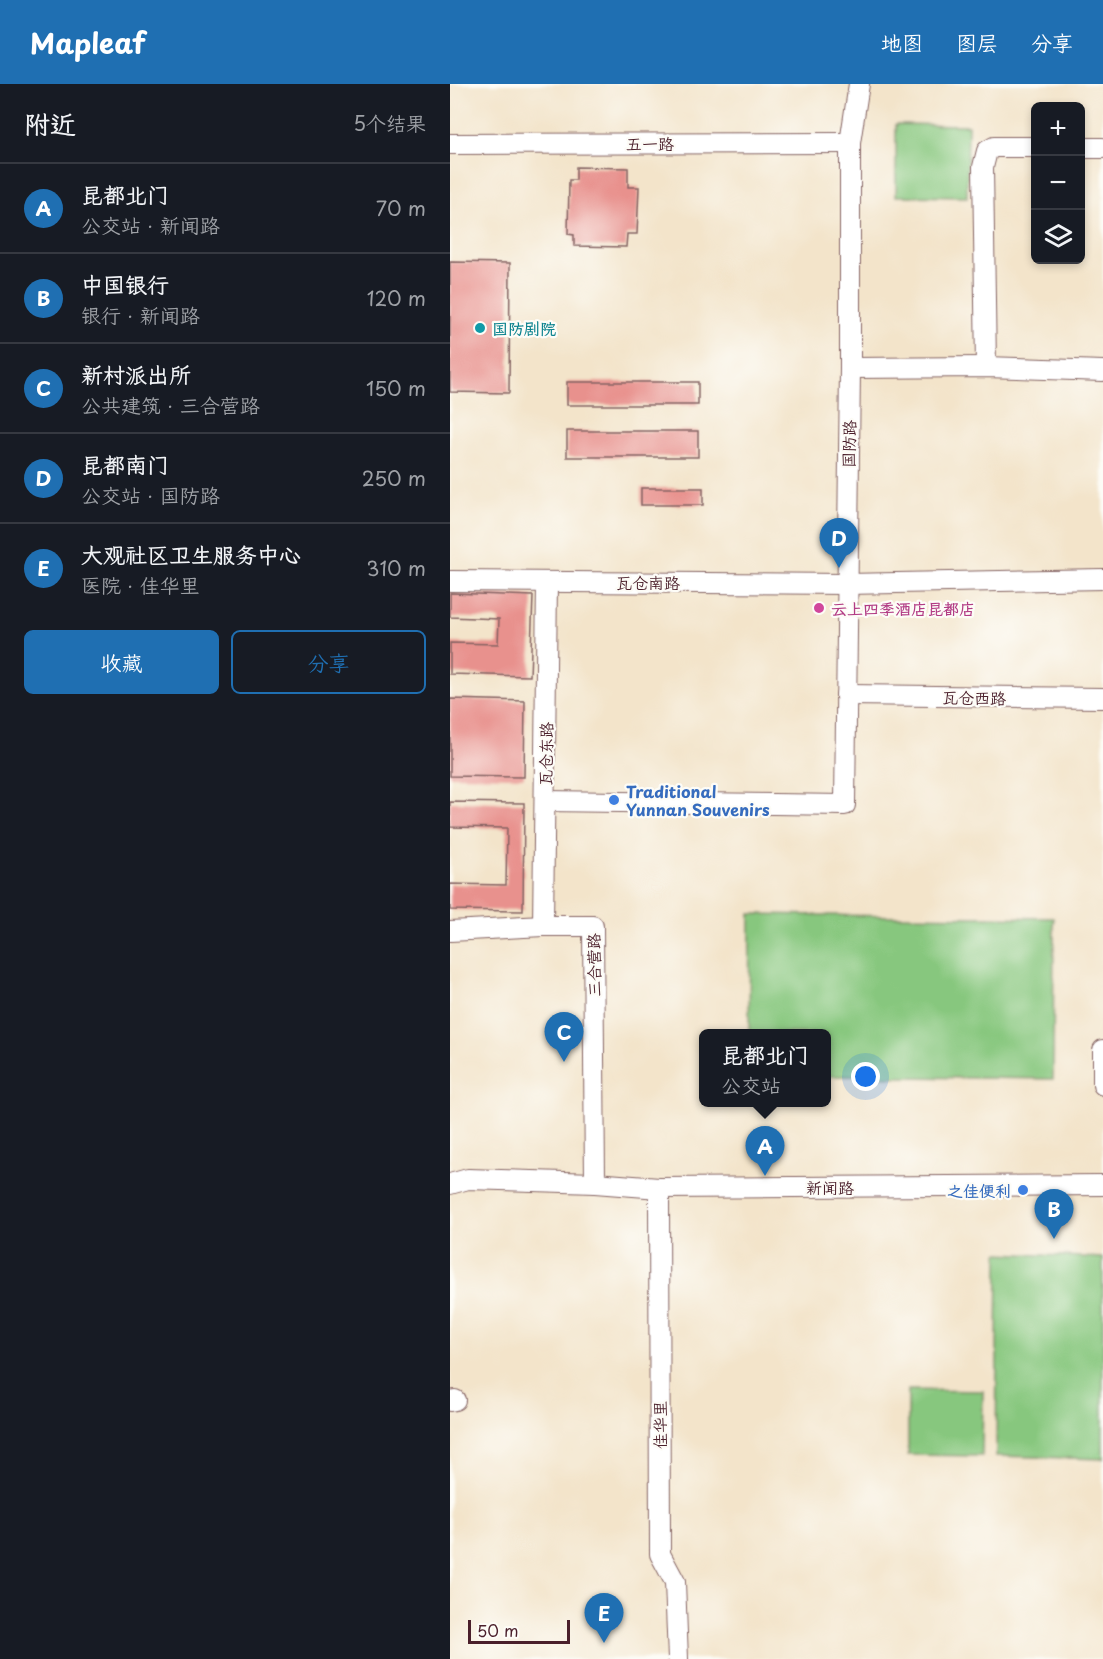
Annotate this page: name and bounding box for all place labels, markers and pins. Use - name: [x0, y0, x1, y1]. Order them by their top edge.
- place label: 国防剧院: [492, 316, 556, 340]
- marker: 国防剧院: [473, 321, 487, 335]
- pin: D: [820, 518, 858, 568]
- place label: 云上四季酒店昆都店: [831, 596, 975, 620]
- marker: 云上四季酒店昆都店: [812, 601, 826, 615]
- place label: Traditional Yunnan Souvenirs: [626, 779, 770, 821]
- marker: Traditional Yunnan Souvenirs: [607, 793, 621, 807]
- pin: C: [544, 1012, 584, 1062]
- pin: A: [746, 1126, 784, 1176]
- place label: 之佳便利: [947, 1178, 1011, 1202]
- marker: 之佳便利: [1016, 1183, 1030, 1197]
- pin: B: [1034, 1190, 1074, 1239]
- pin: E: [584, 1594, 624, 1643]

